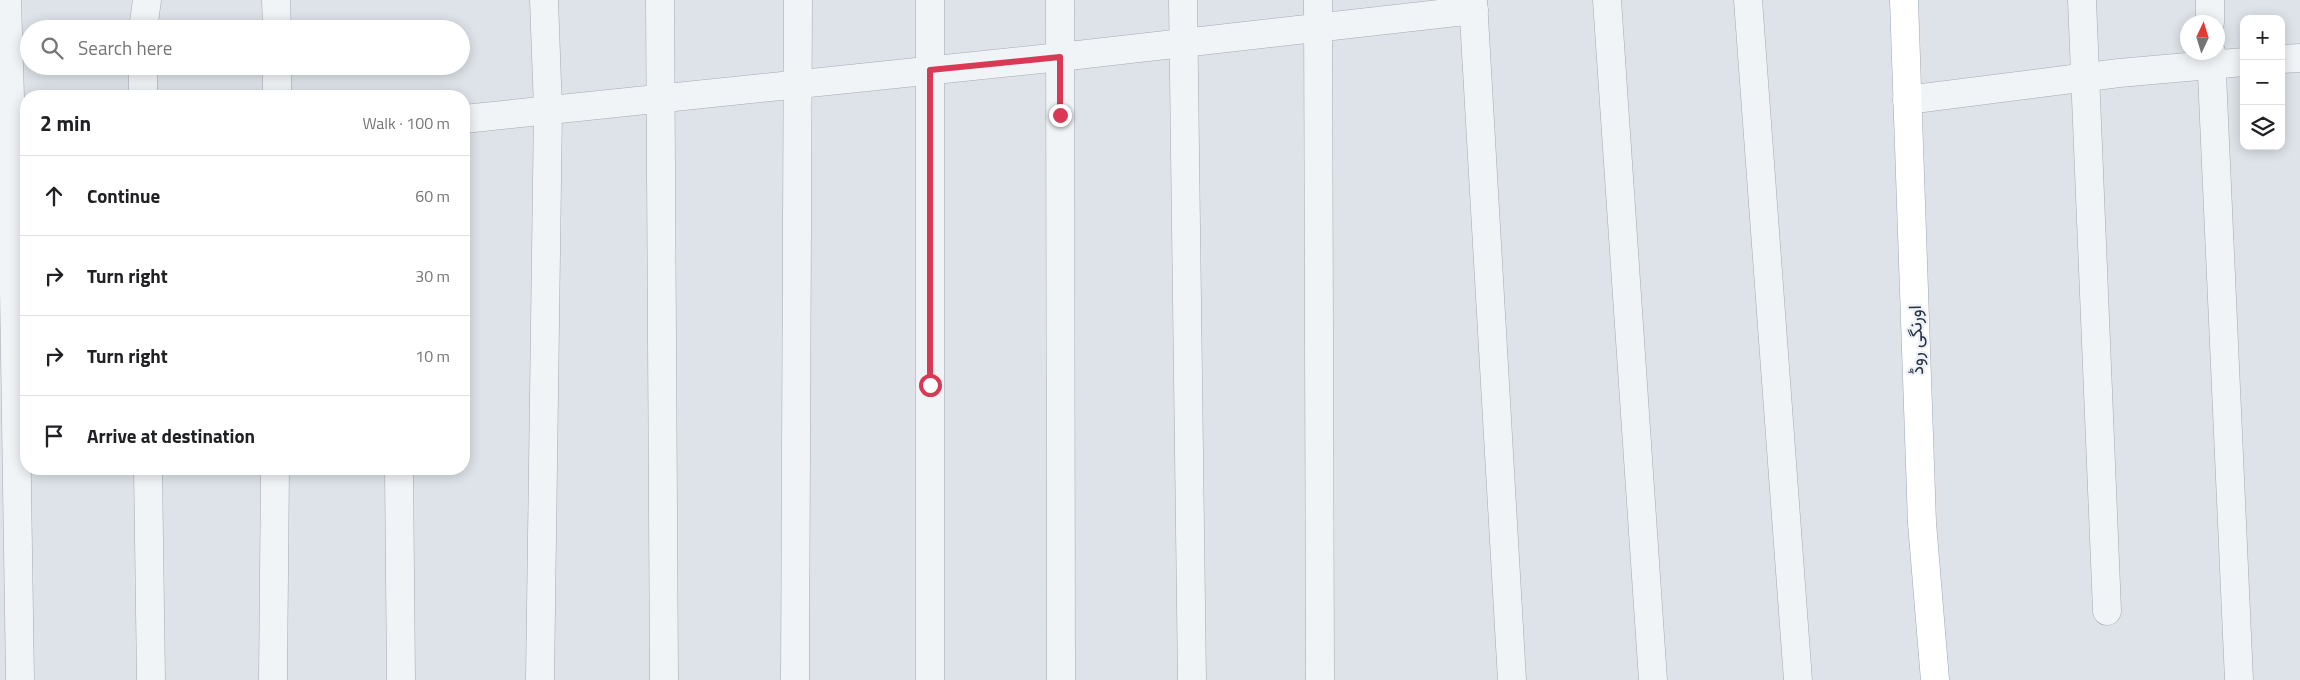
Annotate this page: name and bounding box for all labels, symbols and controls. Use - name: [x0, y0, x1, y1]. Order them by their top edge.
- north arrow: [2180, 15, 2225, 60]
- map controls: [2240, 15, 2285, 150]
- button: +: [2240, 15, 2285, 60]
- search box: [20, 20, 470, 75]
- text: Search here: [78, 33, 172, 62]
- icon: search: [38, 34, 66, 62]
- button: −: [2240, 60, 2285, 105]
- route end: [1049, 104, 1072, 127]
- button: layers: [2240, 105, 2285, 150]
- text: 2 min: [40, 107, 91, 139]
- text: Walk · 100 m: [362, 111, 450, 135]
- text: Continue: [87, 181, 160, 210]
- icon: ahead: [40, 182, 68, 210]
- text: 60 m: [415, 184, 450, 208]
- text: Turn right: [87, 261, 168, 290]
- icon: right: [40, 262, 68, 290]
- text: 30 m: [415, 264, 450, 288]
- street label: اورنگی روڈ: [1901, 305, 1930, 375]
- text: Turn right: [87, 341, 168, 370]
- icon: right: [40, 342, 68, 370]
- text: 10 m: [415, 344, 450, 368]
- route start: [919, 374, 942, 397]
- text: Arrive at destination: [87, 421, 255, 450]
- icon: arrive: [40, 422, 68, 450]

